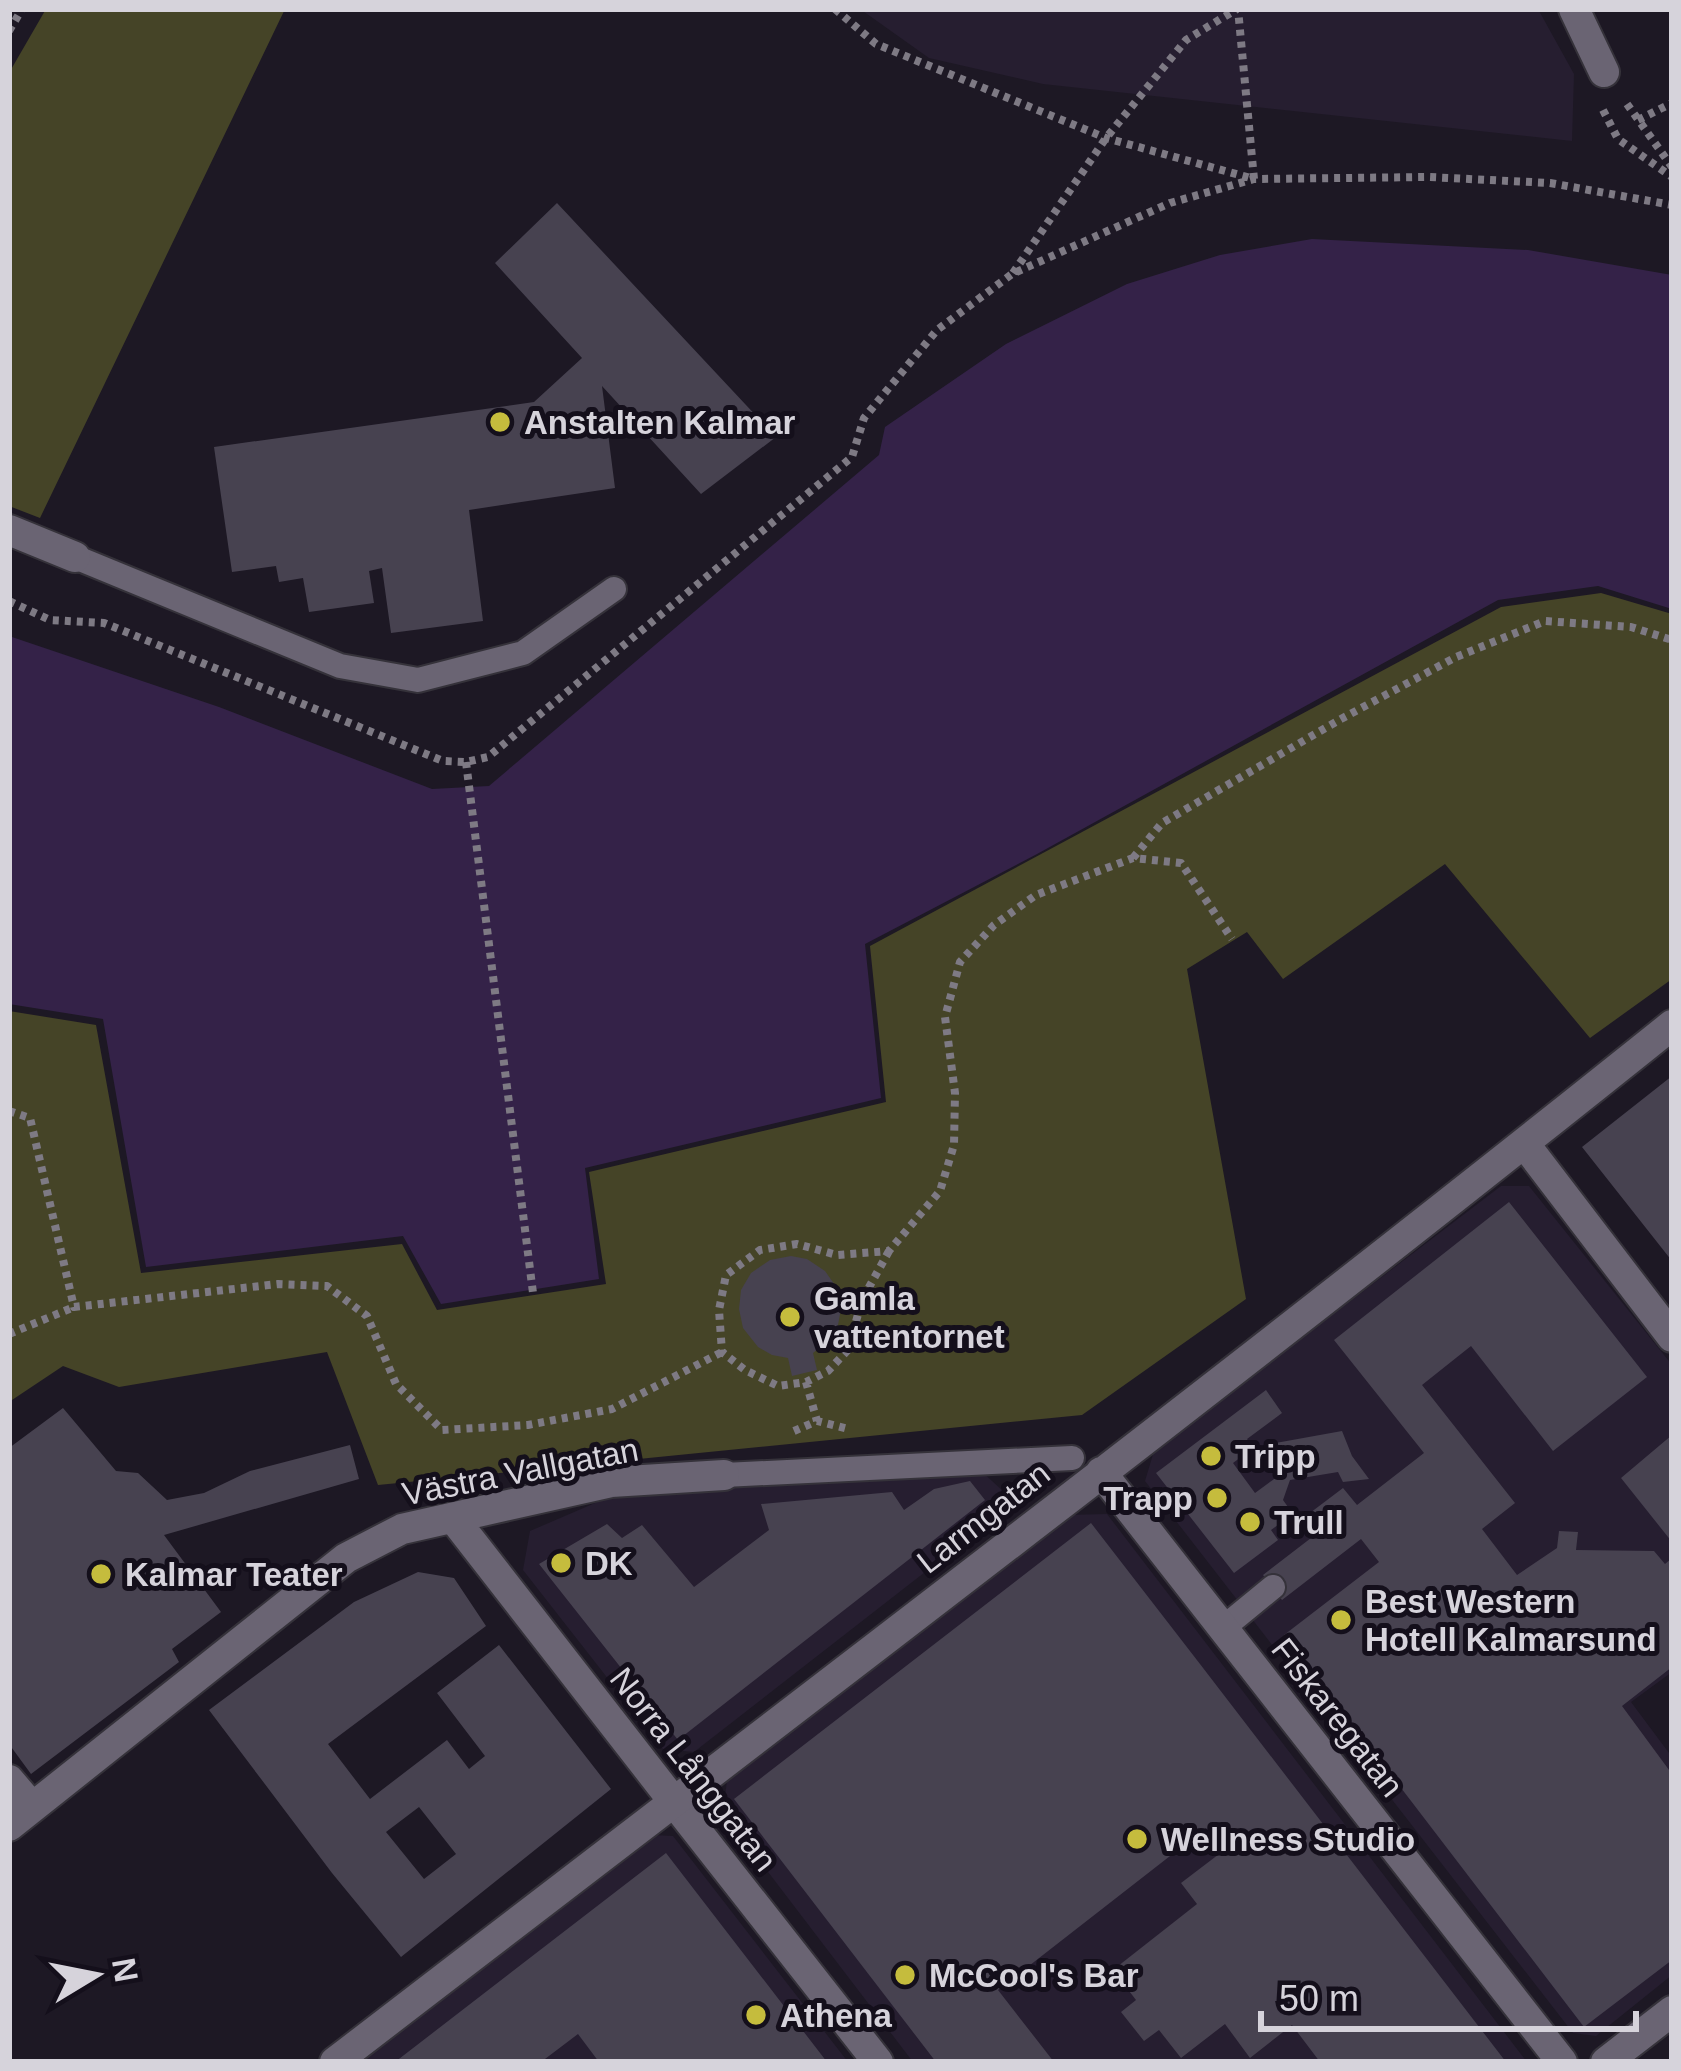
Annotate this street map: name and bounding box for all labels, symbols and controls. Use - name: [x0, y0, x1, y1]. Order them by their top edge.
- place label: Anstalten Kalmar: [524, 404, 796, 441]
- marker: Anstalten Kalmar: [487, 409, 513, 435]
- place label: Gamla vattentornet: [814, 1280, 1005, 1355]
- marker: Gamla vattentornet: [777, 1304, 803, 1330]
- street label: Västra Vallgatan: [399, 1430, 641, 1513]
- place label: Tripp: [1235, 1438, 1316, 1475]
- marker: Tripp: [1198, 1443, 1224, 1469]
- street label: Larmgatan: [910, 1454, 1057, 1581]
- place label: Trapp: [1103, 1480, 1193, 1517]
- marker: Trapp: [1204, 1485, 1230, 1511]
- place label: Trull: [1274, 1504, 1344, 1541]
- marker: Trull: [1237, 1509, 1263, 1535]
- place label: DK: [585, 1545, 633, 1582]
- marker: DK: [548, 1550, 574, 1576]
- place label: Kalmar Teater: [125, 1556, 343, 1593]
- marker: Kalmar Teater: [88, 1561, 114, 1587]
- place label: Best Western Hotell Kalmarsund: [1365, 1583, 1657, 1658]
- marker: Best Western Hotell Kalmarsund: [1328, 1607, 1354, 1633]
- street label: Fiskaregatan: [1264, 1631, 1411, 1804]
- street label: Norra Långgatan: [603, 1660, 784, 1878]
- place label: Wellness Studio: [1161, 1821, 1415, 1858]
- marker: Wellness Studio: [1124, 1826, 1150, 1852]
- north arrow: [36, 1915, 156, 2035]
- text: N: [105, 1955, 145, 1985]
- place label: McCool's Bar: [929, 1957, 1139, 1994]
- scale bar: [1261, 1957, 1636, 2031]
- marker: McCool's Bar: [892, 1962, 918, 1988]
- text: 50 m: [1279, 1978, 1359, 2019]
- place label: Athena: [780, 1997, 892, 2034]
- marker: Athena: [743, 2002, 769, 2028]

